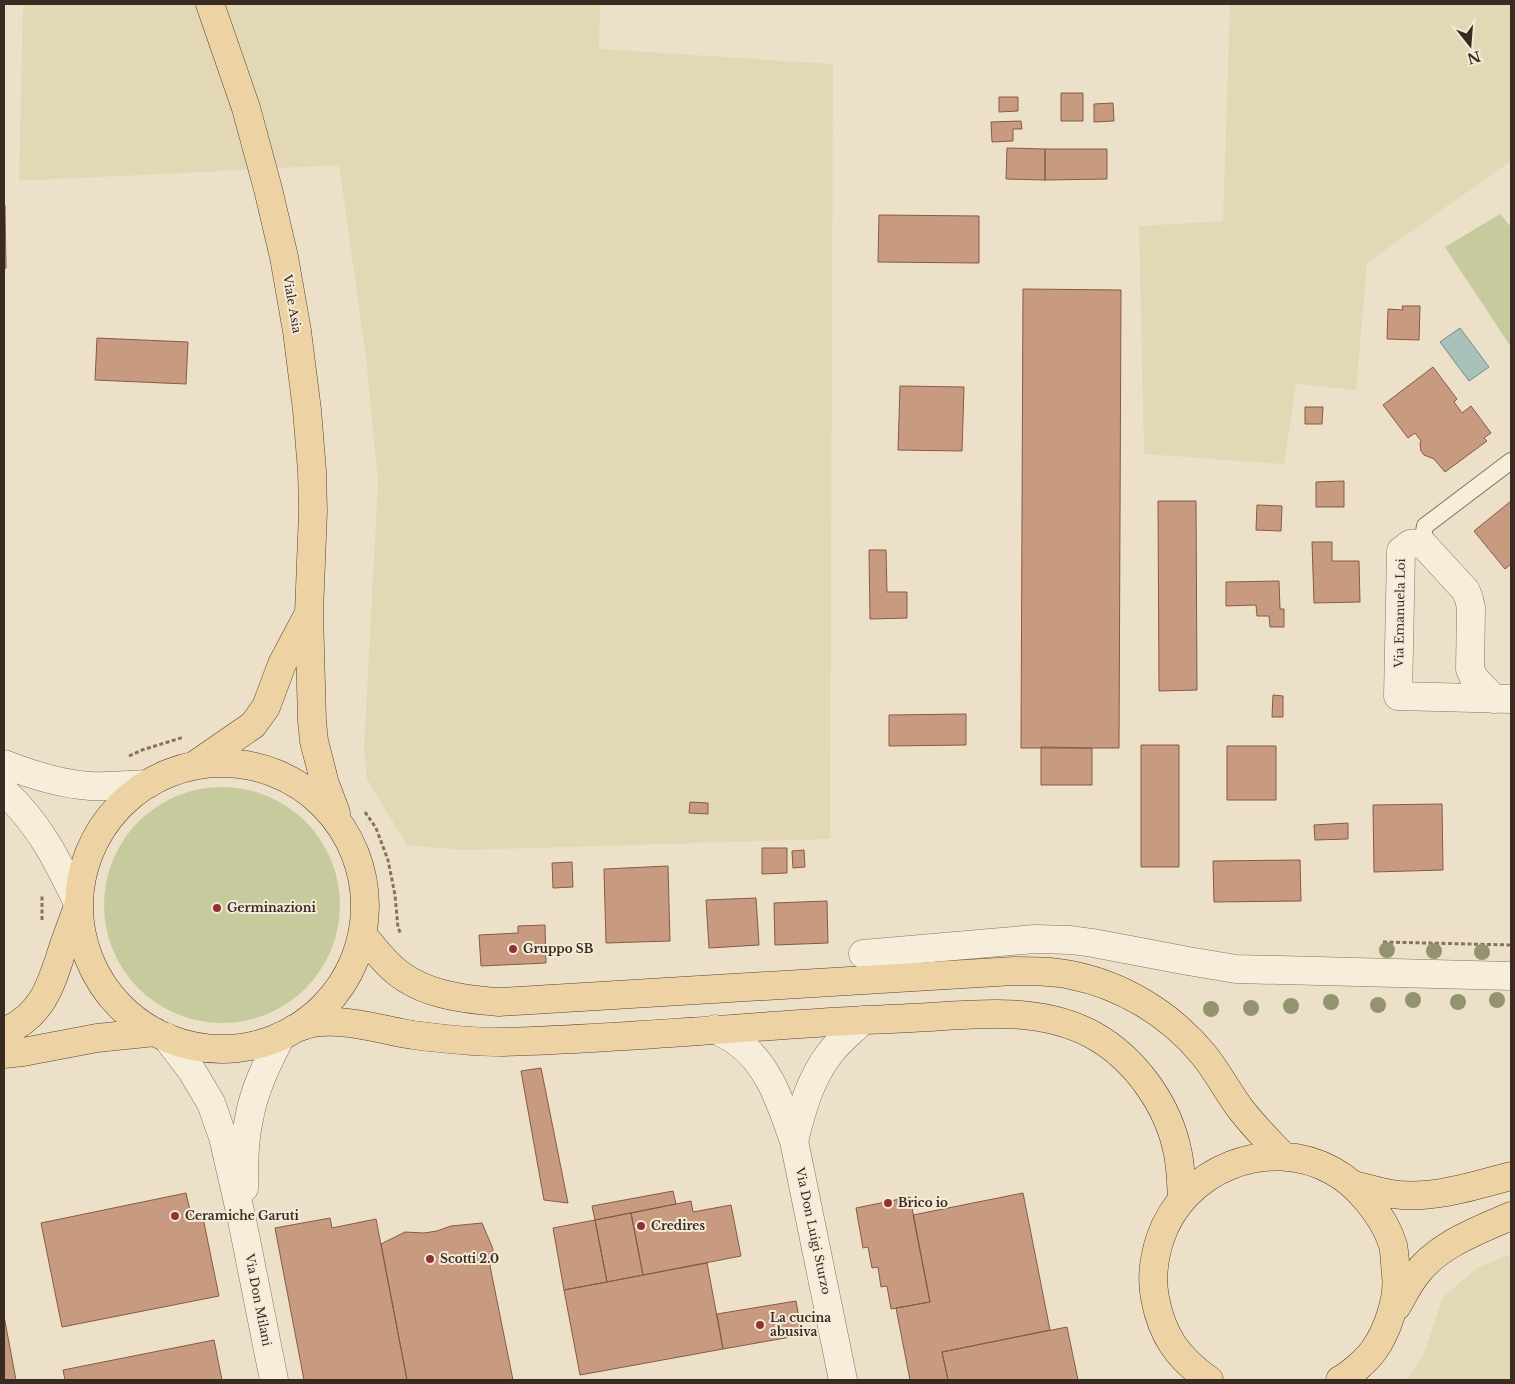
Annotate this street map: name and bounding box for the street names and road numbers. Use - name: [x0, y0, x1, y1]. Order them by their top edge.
- street label: Viale Asia: [280, 272, 305, 335]
- street label: Via Emanuela Loi: [1391, 558, 1408, 669]
- street label: Via Don Luigi Sturzo: [792, 1165, 834, 1296]
- street label: Via Don Milani: [242, 1252, 275, 1347]

